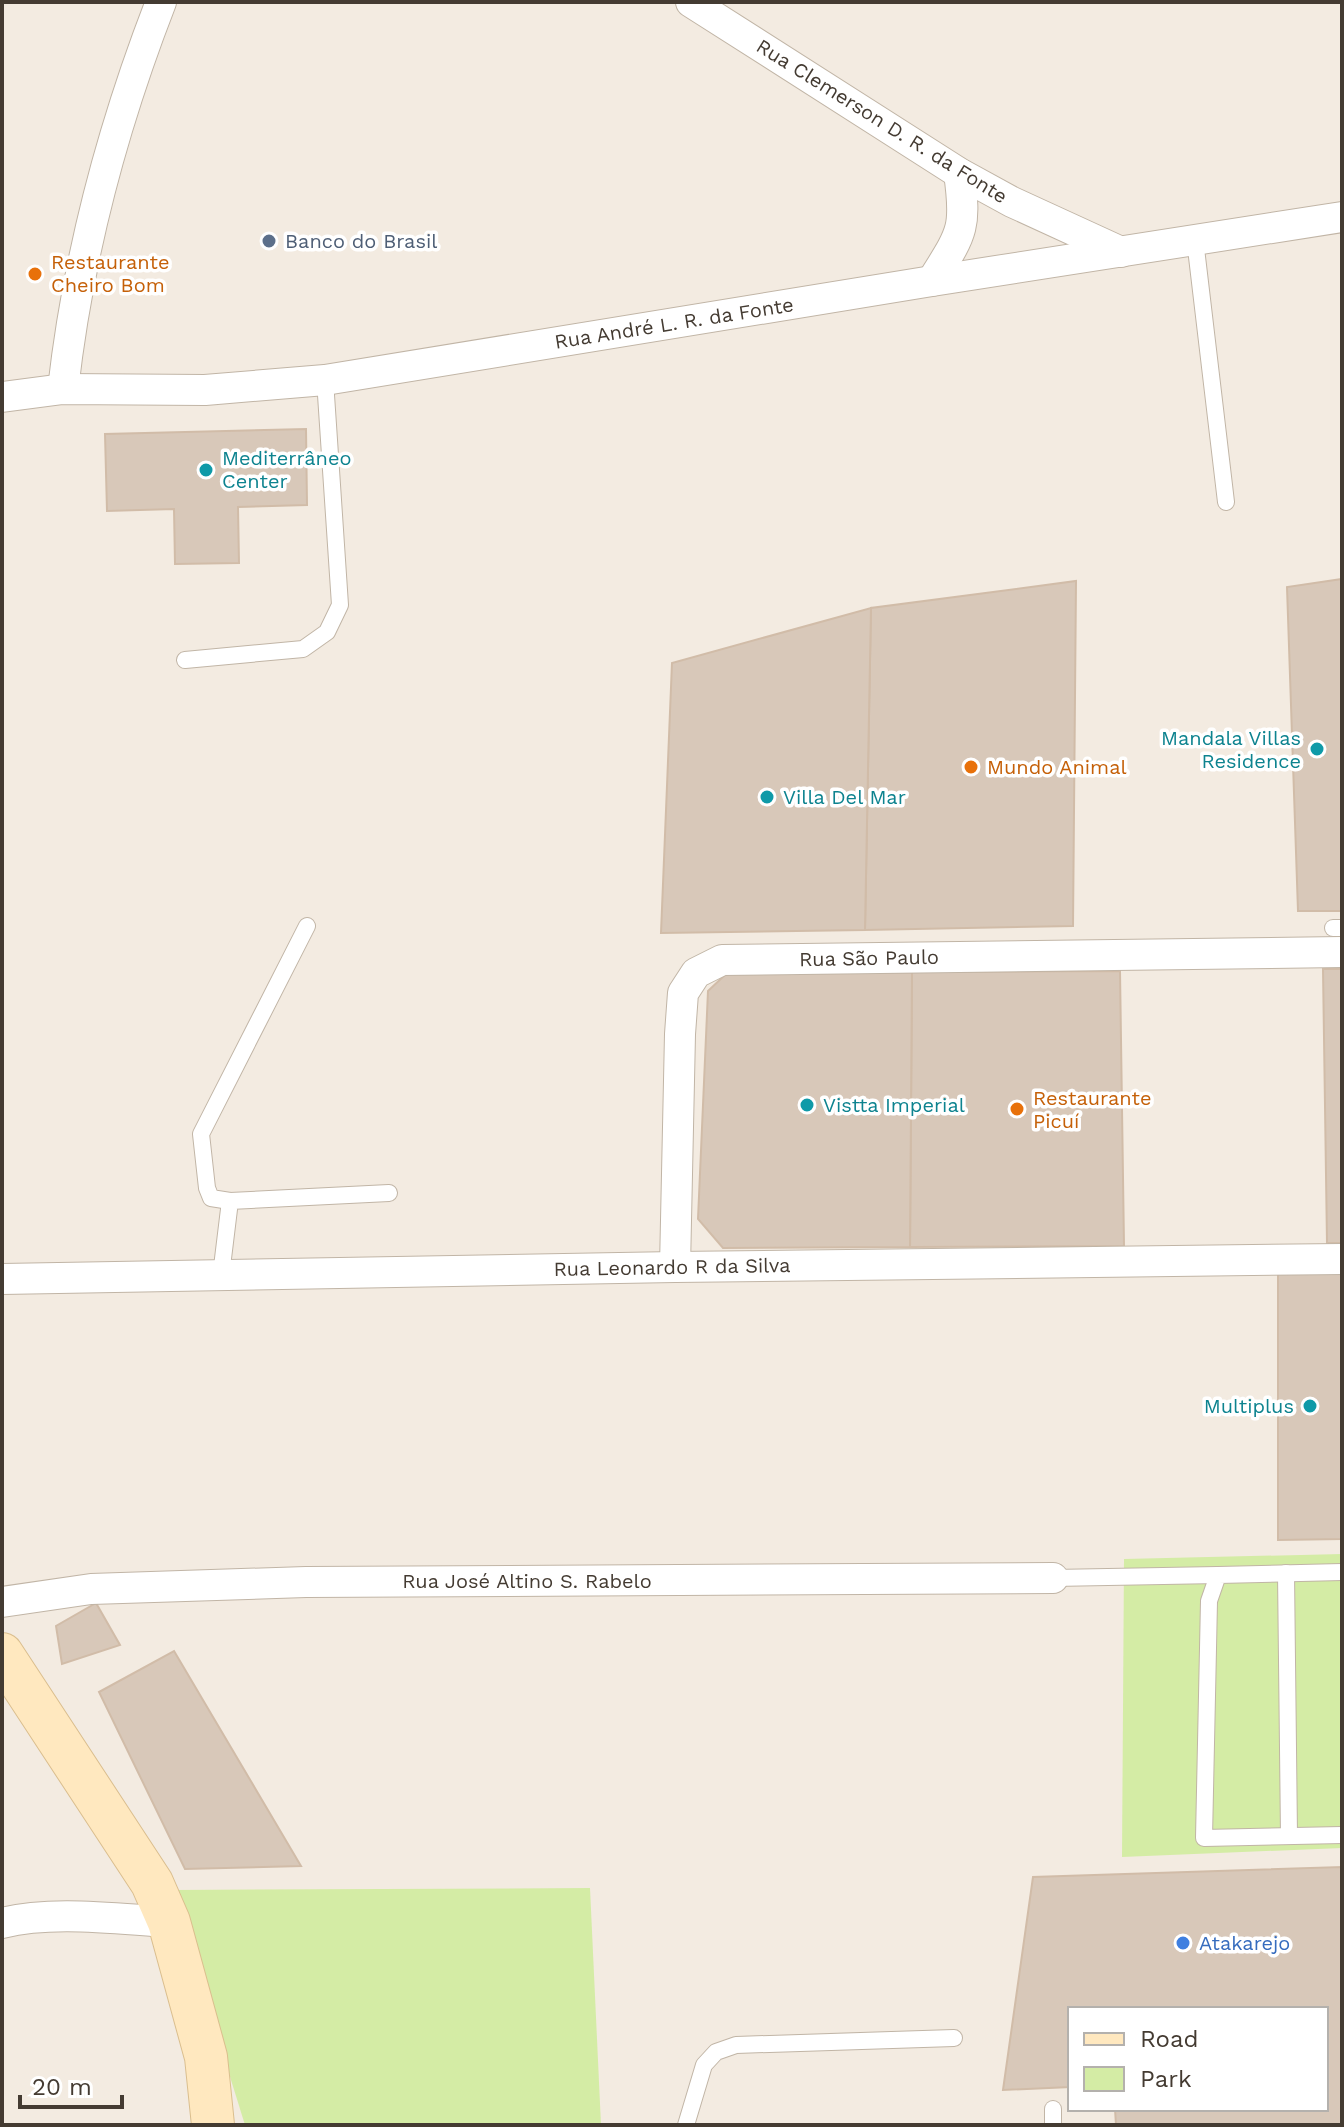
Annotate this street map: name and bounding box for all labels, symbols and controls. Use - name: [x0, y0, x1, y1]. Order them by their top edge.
- street label: Rua Clemerson D. R. da Fonte: [752, 34, 1012, 208]
- place label: Banco do Brasil: [285, 229, 437, 253]
- marker: Banco do Brasil: [260, 232, 278, 250]
- place label: Restaurante Cheiro Bom: [51, 250, 169, 297]
- marker: Restaurante Cheiro Bom: [26, 265, 44, 283]
- street label: Rua André L. R. da Fonte: [553, 292, 795, 354]
- place label: Mediterrâneo Center: [222, 446, 352, 493]
- marker: Mediterrâneo Center: [197, 461, 215, 479]
- place label: Mandala Villas Residence: [1161, 726, 1301, 773]
- marker: Mandala Villas Residence: [1308, 740, 1326, 758]
- place label: Mundo Animal: [987, 755, 1127, 779]
- marker: Mundo Animal: [962, 758, 980, 776]
- place label: Villa Del Mar: [783, 785, 906, 809]
- marker: Villa Del Mar: [758, 788, 776, 806]
- street label: Rua São Paulo: [799, 945, 939, 971]
- place label: Restaurante Picuí: [1033, 1086, 1151, 1133]
- place label: Vistta Imperial: [823, 1093, 965, 1117]
- marker: Vistta Imperial: [798, 1096, 816, 1114]
- marker: Restaurante Picuí: [1008, 1100, 1026, 1118]
- street label: Rua Leonardo R da Silva: [553, 1253, 791, 1281]
- place label: Multiplus: [1204, 1394, 1294, 1418]
- marker: Multiplus: [1301, 1397, 1319, 1415]
- street label: Rua José Altino S. Rabelo: [402, 1569, 652, 1593]
- place label: Atakarejo: [1199, 1931, 1290, 1955]
- marker: Atakarejo: [1174, 1934, 1192, 1952]
- legend: [1068, 2007, 1328, 2111]
- text: Road: [1140, 2025, 1199, 2053]
- scale bar: [20, 2059, 122, 2109]
- text: Park: [1140, 2065, 1192, 2093]
- text: 20 m: [32, 2073, 92, 2101]

